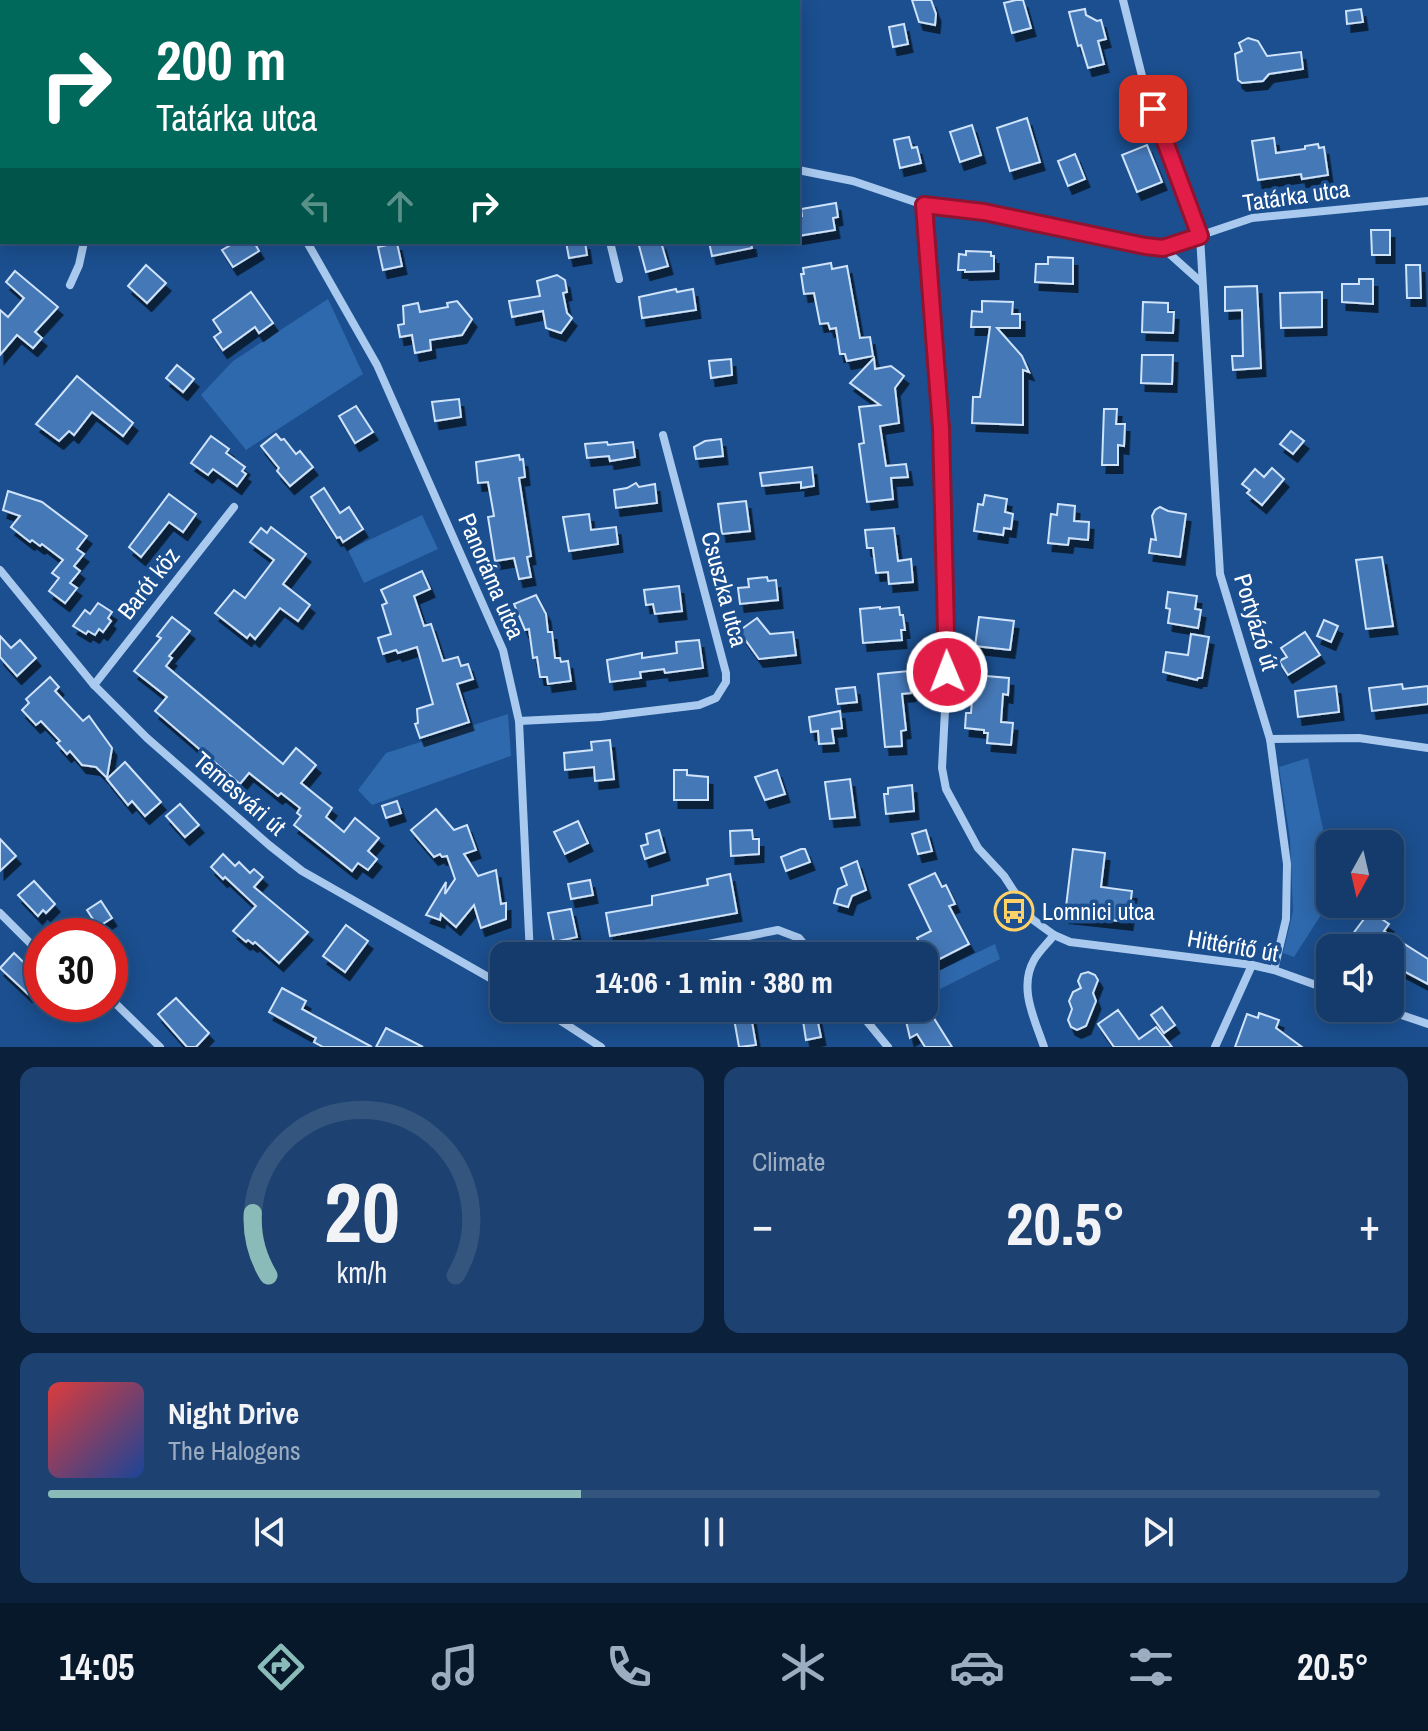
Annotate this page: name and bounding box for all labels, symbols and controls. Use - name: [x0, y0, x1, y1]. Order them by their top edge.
- text: 200 m: [156, 22, 286, 97]
- icon: right: [24, 32, 128, 136]
- pin: [1119, 75, 1187, 143]
- icon: arrive: [1131, 87, 1175, 131]
- text: Tatárka utca: [156, 94, 317, 142]
- street label: Tatárka utca: [1240, 172, 1352, 218]
- icon: left: [294, 184, 338, 228]
- icon: ahead: [378, 184, 422, 228]
- icon: right: [462, 184, 506, 228]
- street label: Panoráma utca: [451, 508, 533, 644]
- street label: Csuszka utca: [694, 528, 756, 650]
- street label: Barót köz: [110, 540, 186, 626]
- street label: Portyázó út: [1227, 570, 1287, 675]
- position arrow: [905, 630, 989, 714]
- street label: Temesvári út: [187, 744, 293, 842]
- north arrow: [1316, 830, 1404, 918]
- map controls: [1316, 830, 1404, 1022]
- bus stop icon: Lomnici utca: [993, 890, 1035, 932]
- place label: Lomnici utca: [1042, 895, 1155, 927]
- speed limit sign: 30: [24, 918, 128, 1022]
- street label: Hittérítő út: [1185, 921, 1282, 969]
- button: sound: [1316, 934, 1404, 1022]
- text: 14:06 · 1 min · 380 m: [595, 962, 833, 1002]
- text: Climate: [752, 1144, 825, 1179]
- text: 20: [324, 1156, 400, 1268]
- text: 20.5°: [1006, 1183, 1126, 1264]
- text: −: [752, 1194, 773, 1254]
- text: +: [1359, 1194, 1380, 1254]
- text: km/h: [337, 1253, 387, 1292]
- text: Night Drive: [168, 1393, 299, 1433]
- text: The Halogens: [168, 1433, 301, 1468]
- icon: previous: [248, 1510, 292, 1554]
- icon: pause: [692, 1510, 736, 1554]
- icon: next: [1136, 1510, 1180, 1554]
- icon: directions: [253, 1639, 309, 1695]
- icon: music: [427, 1639, 483, 1695]
- icon: phone: [601, 1639, 657, 1695]
- icon: climate: [775, 1639, 831, 1695]
- icon: car: [949, 1639, 1005, 1695]
- icon: filters: [1123, 1639, 1179, 1695]
- text: 14:05: [59, 1643, 135, 1691]
- text: 20.5°: [1297, 1643, 1369, 1691]

